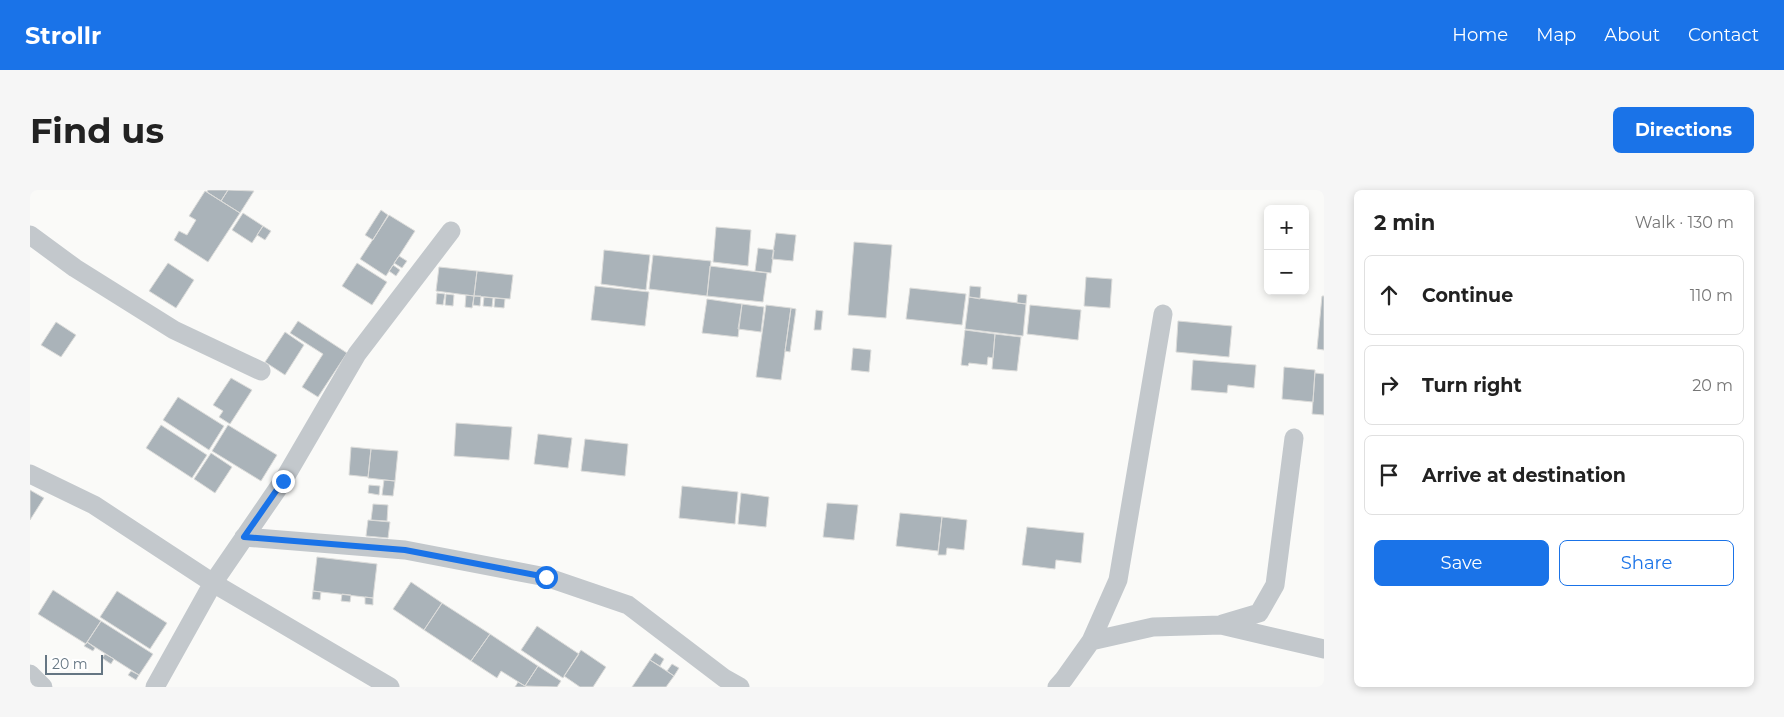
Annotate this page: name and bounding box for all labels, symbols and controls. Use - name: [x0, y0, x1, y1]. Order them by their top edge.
- text: Strollr: [25, 21, 101, 50]
- text: Home: [1452, 24, 1508, 46]
- text: Map: [1536, 24, 1576, 46]
- text: About: [1604, 24, 1660, 46]
- text: Contact: [1688, 24, 1759, 46]
- button: Directions: [1613, 107, 1754, 153]
- text: Find us: [30, 109, 164, 152]
- map controls: [1264, 205, 1309, 295]
- button: +: [1264, 205, 1309, 250]
- text: 2 min: [1374, 210, 1435, 235]
- text: Walk · 130 m: [1635, 213, 1734, 232]
- button: −: [1264, 250, 1309, 295]
- icon: ahead: [1375, 281, 1403, 309]
- text: Continue: [1422, 284, 1513, 307]
- text: 110 m: [1690, 286, 1733, 305]
- icon: right: [1375, 371, 1403, 399]
- text: Turn right: [1422, 374, 1522, 397]
- text: 20 m: [1692, 376, 1733, 395]
- icon: arrive: [1375, 461, 1403, 489]
- text: Arrive at destination: [1422, 464, 1626, 487]
- route end: [272, 470, 295, 493]
- button: Save: [1374, 540, 1549, 586]
- button: Share: [1559, 540, 1734, 586]
- route start: [535, 566, 558, 589]
- scale bar: [45, 652, 102, 675]
- text: 20 m: [52, 655, 88, 673]

